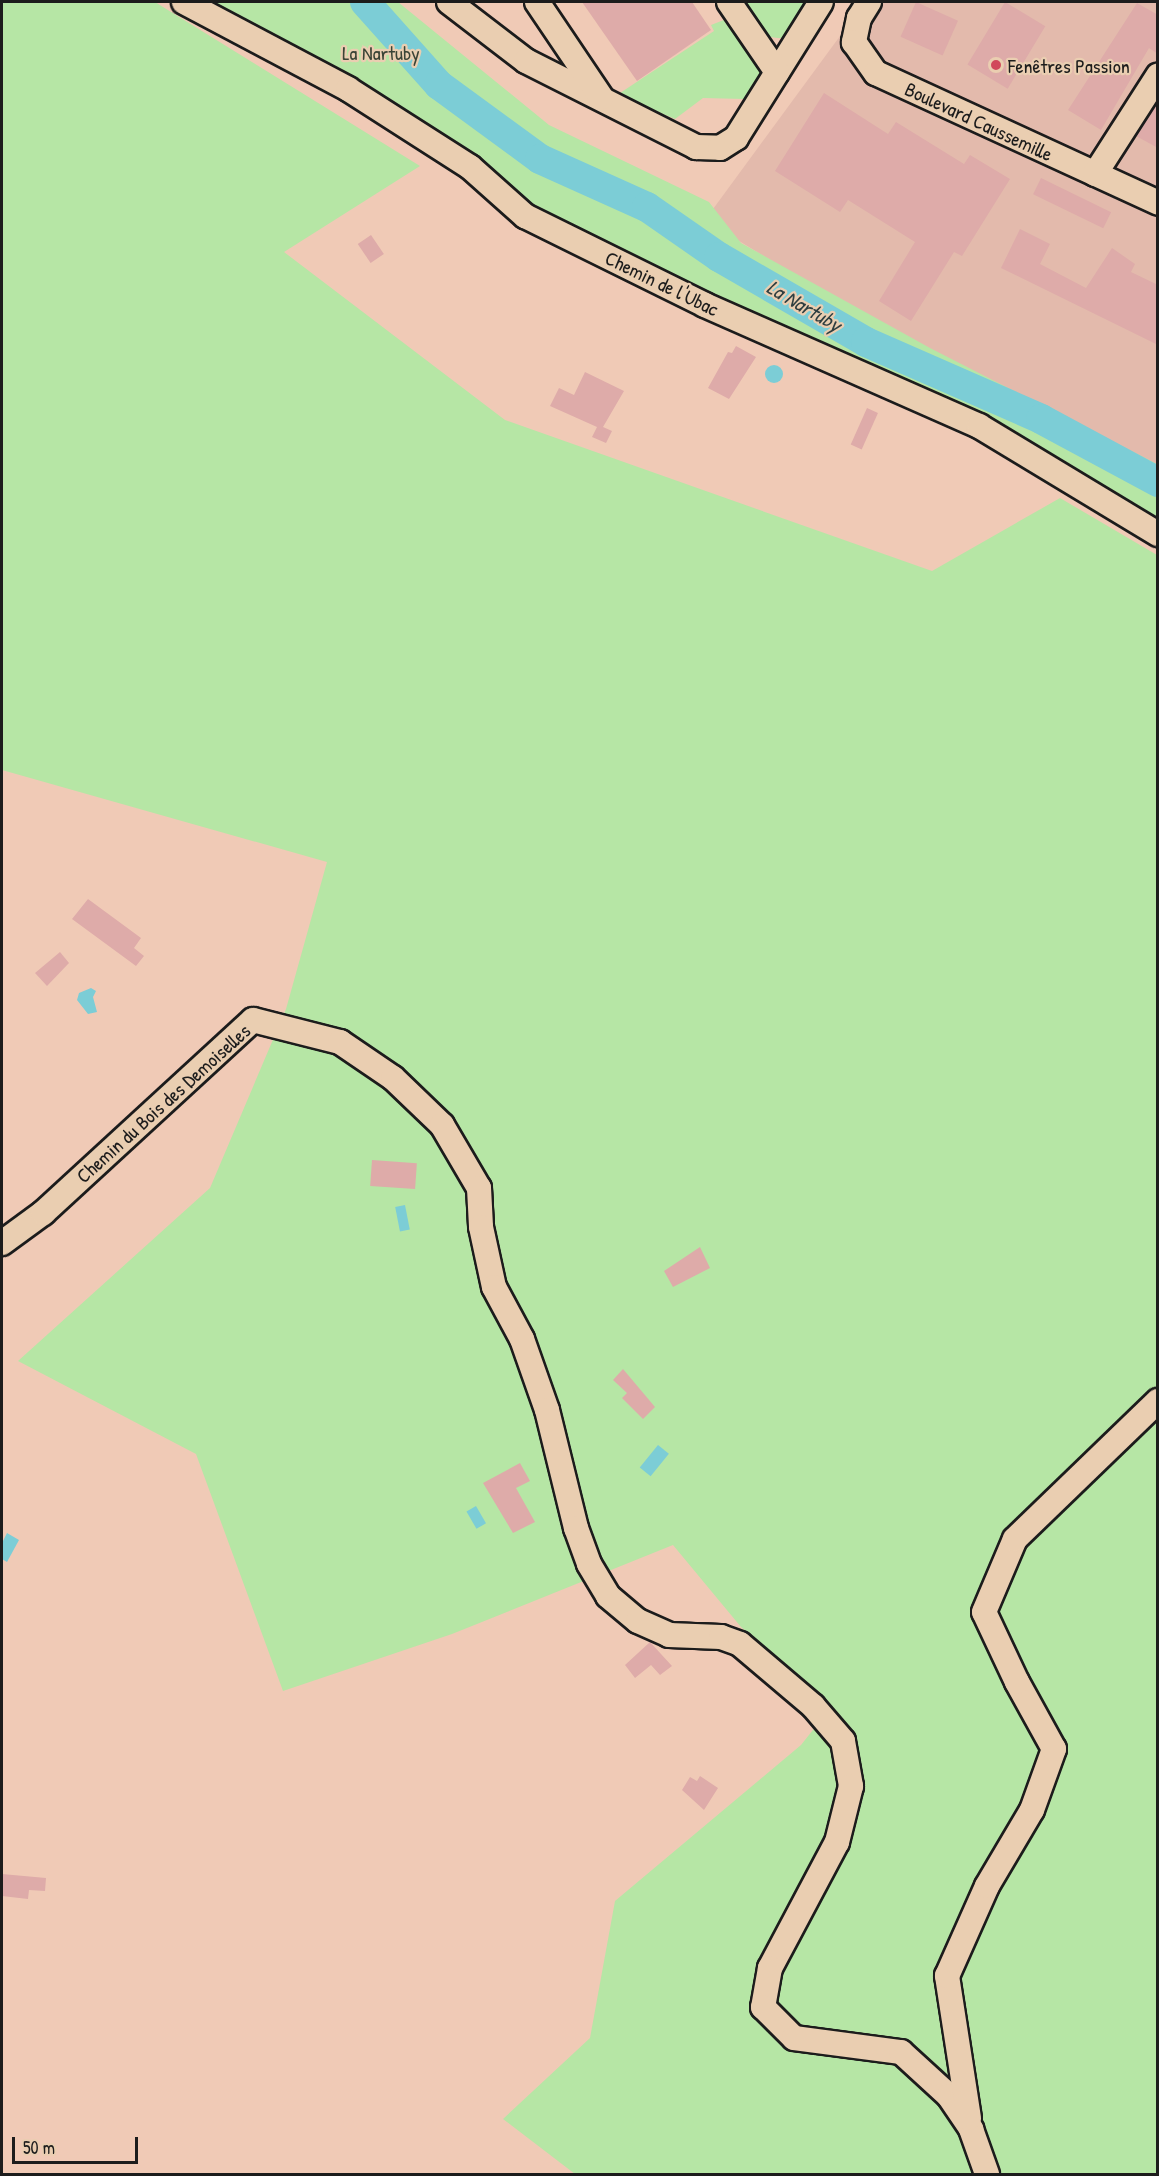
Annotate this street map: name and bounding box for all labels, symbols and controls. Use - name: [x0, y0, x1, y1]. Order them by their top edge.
- park label: La Nartuby: [342, 40, 420, 64]
- place label: Fenêtres Passion: [1008, 53, 1130, 77]
- marker: Fenêtres Passion: [989, 58, 1003, 72]
- street label: Boulevard Caussemille: [901, 76, 1057, 166]
- street label: Chemin de l'Ubac: [602, 245, 722, 321]
- water label: La Nartuby: [762, 275, 846, 337]
- street label: Chemin du Bois des Demoiselles: [71, 1018, 255, 1188]
- scale bar: [15, 2125, 141, 2163]
- text: 50 m: [23, 2135, 55, 2160]

